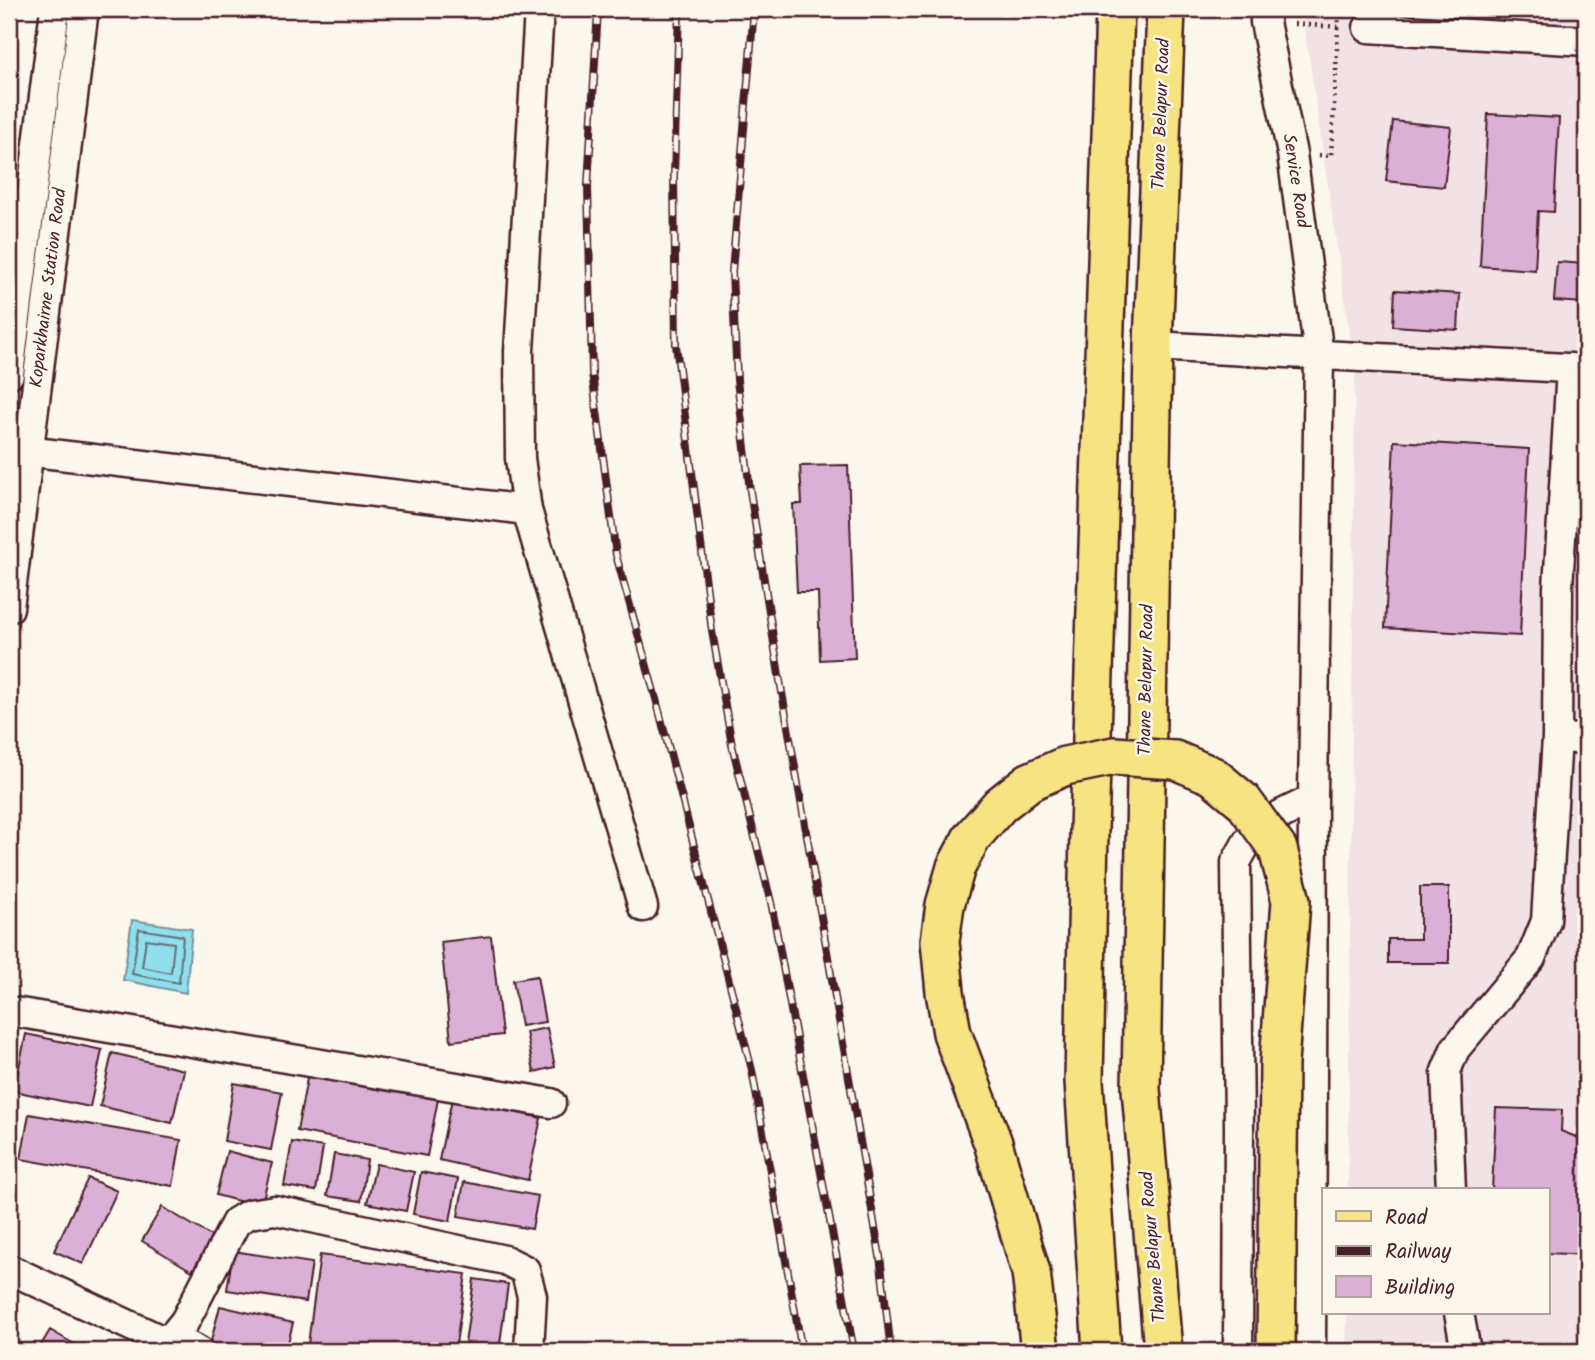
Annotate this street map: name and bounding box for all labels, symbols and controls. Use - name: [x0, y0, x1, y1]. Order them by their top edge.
- street label: Thane Belapur Road: [1145, 37, 1179, 190]
- street label: Service Road: [1273, 132, 1317, 231]
- street label: Koparkhairne Station Road: [22, 186, 76, 389]
- street label: Thane Belapur Road: [1131, 603, 1163, 756]
- street label: Thane Belapur Road: [1133, 1169, 1175, 1324]
- legend: [1322, 1188, 1550, 1314]
- text: Road: [1385, 1202, 1428, 1235]
- text: Railway: [1385, 1236, 1451, 1269]
- text: Building: [1385, 1272, 1455, 1305]

